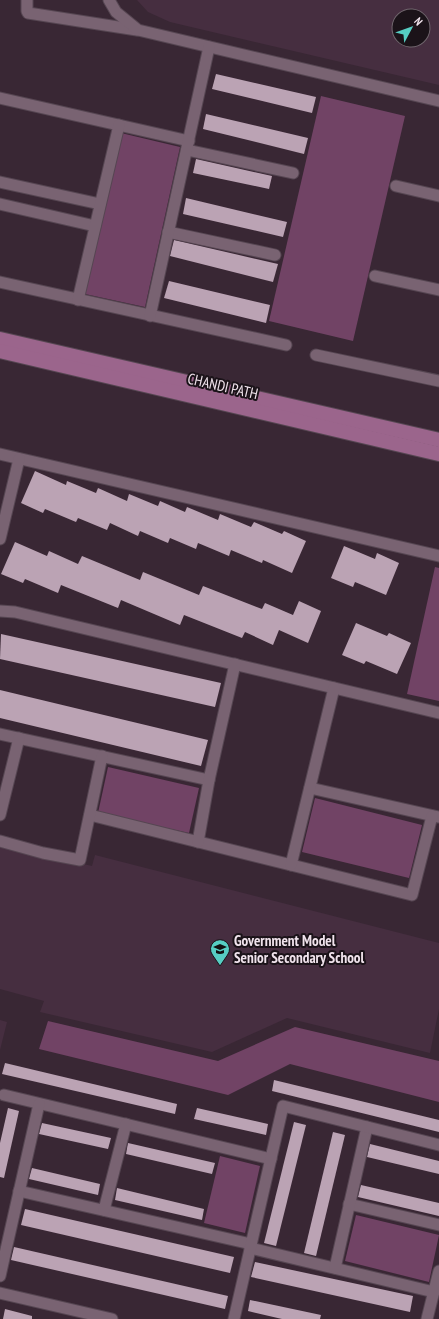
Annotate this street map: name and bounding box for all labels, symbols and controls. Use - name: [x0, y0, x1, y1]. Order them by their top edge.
- north arrow: [391, 8, 431, 48]
- text: N: [411, 15, 426, 28]
- street label: CHANDI PATH: [186, 369, 260, 403]
- place label: Government Model Senior Secondary School: [234, 931, 365, 967]
- school or university icon: Government Model Senior Secondary School: [209, 938, 231, 966]

